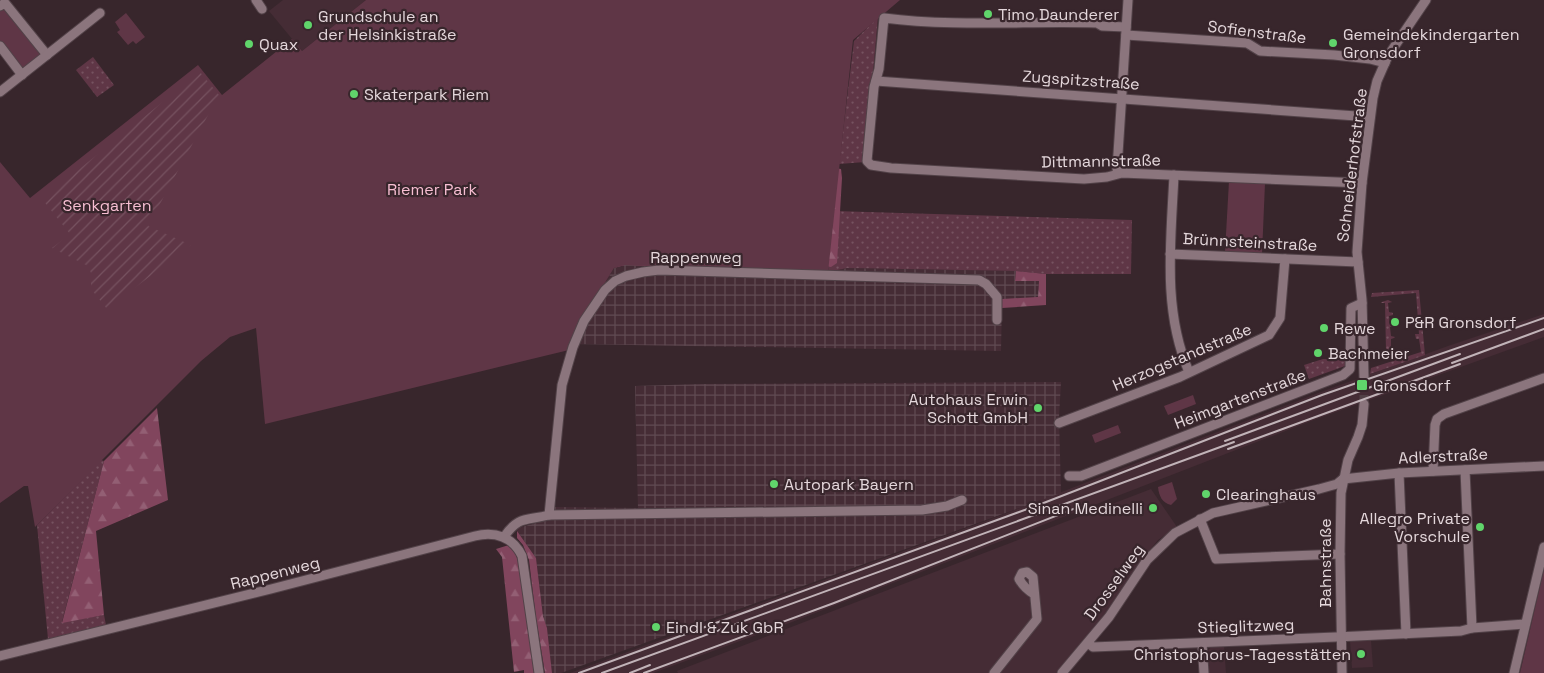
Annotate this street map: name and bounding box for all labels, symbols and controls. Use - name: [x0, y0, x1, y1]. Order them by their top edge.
- place label: Timo Daunderer: [998, 4, 1119, 25]
- place label: Grundschule an der Helsinkistraße: [318, 6, 457, 45]
- marker: Timo Daunderer: [982, 8, 994, 20]
- street label: Sofienstraße: [1206, 16, 1308, 48]
- marker: Grundschule an der Helsinkistraße: [302, 19, 314, 31]
- place label: Gemeindekindergarten Gronsdorf: [1343, 24, 1519, 63]
- place label: Quax: [259, 34, 298, 55]
- marker: Gemeindekindergarten Gronsdorf: [1327, 37, 1339, 49]
- marker: Quax: [243, 38, 255, 50]
- street label: Zugspitzstraße: [1022, 65, 1140, 95]
- place label: Skaterpark Riem: [364, 84, 489, 105]
- street label: Schneiderhofstraße: [1332, 87, 1372, 243]
- marker: Skaterpark Riem: [348, 88, 360, 100]
- street label: Dittmannstraße: [1041, 149, 1161, 173]
- park label: Riemer Park: [387, 179, 477, 200]
- park label: Senkgarten: [62, 195, 152, 216]
- street label: Brünnsteinstraße: [1182, 228, 1318, 256]
- street label: Rappenweg: [650, 247, 742, 268]
- place label: P&R Gronsdorf: [1405, 312, 1516, 333]
- marker: P&R Gronsdorf: [1389, 316, 1401, 328]
- street label: Herzogstandstraße: [1109, 318, 1255, 396]
- place label: Rewe: [1334, 318, 1376, 339]
- marker: Rewe: [1318, 322, 1330, 334]
- place label: Bachmeier: [1328, 343, 1410, 364]
- marker: Bachmeier: [1312, 347, 1324, 359]
- street label: Heimgartenstraße: [1171, 364, 1309, 434]
- place label: Gronsdorf: [1373, 375, 1451, 396]
- marker: Gronsdorf: [1355, 378, 1369, 392]
- place label: Autohaus Erwin Schott GmbH: [908, 389, 1028, 428]
- marker: Autohaus Erwin Schott GmbH: [1032, 402, 1044, 414]
- street label: Adlerstraße: [1398, 443, 1488, 469]
- place label: Autopark Bayern: [784, 474, 914, 495]
- marker: Autopark Bayern: [768, 478, 780, 490]
- place label: Clearinghaus: [1216, 484, 1316, 505]
- marker: Clearinghaus: [1200, 488, 1212, 500]
- place label: Sinan Medinelli: [1028, 498, 1143, 519]
- marker: Sinan Medinelli: [1147, 502, 1159, 514]
- place label: Allegro Private Vorschule: [1359, 508, 1470, 547]
- street label: Bahnstraße: [1315, 518, 1336, 608]
- marker: Allegro Private Vorschule: [1474, 521, 1486, 533]
- street label: Drosselweg: [1079, 540, 1149, 624]
- street label: Rappenweg: [228, 552, 322, 594]
- street label: Stieglitzweg: [1197, 614, 1295, 638]
- place label: Eindl & Zuk GbR: [666, 617, 783, 638]
- marker: Eindl & Zuk GbR: [650, 621, 662, 633]
- place label: Christophorus-Tagesstätten: [1134, 644, 1351, 665]
- marker: Christophorus-Tagesstätten: [1355, 648, 1367, 660]

